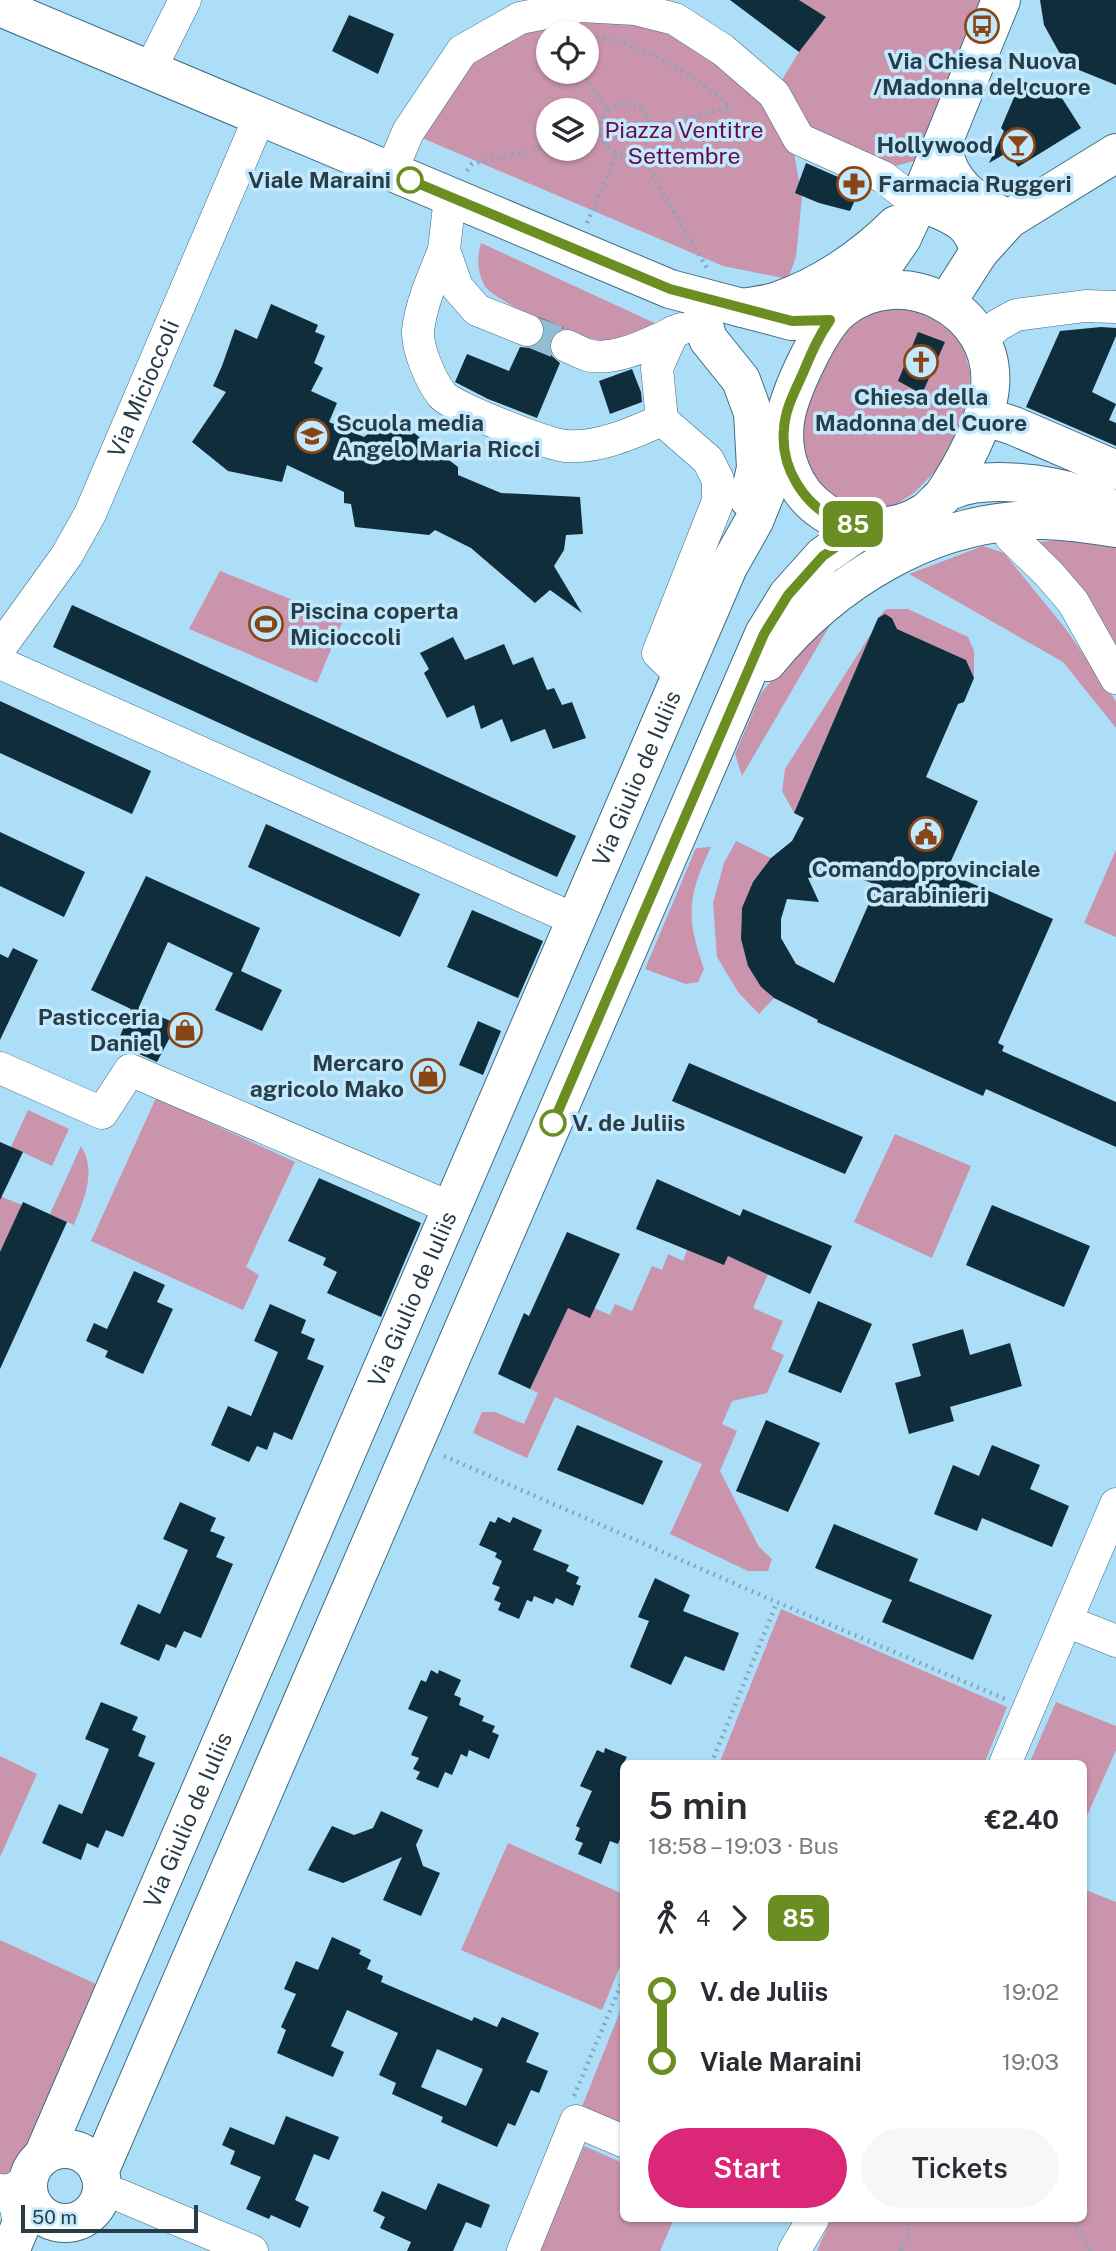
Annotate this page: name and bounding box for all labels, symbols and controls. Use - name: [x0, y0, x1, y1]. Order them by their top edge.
- bus stop icon: Via Chiesa Nuova /Madonna del cuore: [963, 7, 1001, 45]
- map controls: [536, 21, 599, 161]
- button: locate: [536, 21, 599, 84]
- place label: Via Chiesa Nuova /Madonna del cuore: [873, 47, 1091, 100]
- button: layers: [536, 98, 599, 161]
- park label: Piazza Ventitre Settembre: [605, 116, 763, 169]
- bar icon: Hollywood: [999, 126, 1037, 164]
- place label: Hollywood: [876, 131, 993, 158]
- pharmacy icon: Farmacia Ruggeri: [835, 165, 873, 203]
- place label: Viale Maraini: [248, 166, 391, 193]
- marker: Viale Maraini: [397, 167, 423, 193]
- place label: Farmacia Ruggeri: [878, 170, 1072, 197]
- street label: Via Micioccoli: [102, 315, 184, 461]
- church icon: Chiesa della Madonna del Cuore: [902, 343, 940, 381]
- place label: Chiesa della Madonna del Cuore: [815, 383, 1027, 436]
- place label: Scuola media Angelo Maria Ricci: [336, 409, 540, 462]
- school or university icon: Scuola media Angelo Maria Ricci: [293, 417, 331, 455]
- line badge: 85: [822, 501, 884, 547]
- text: 85: [837, 510, 869, 538]
- place label: Piscina coperta Micioccoli: [290, 597, 459, 650]
- sports icon: Piscina coperta Micioccoli: [247, 605, 285, 643]
- street label: Via Giulio de Iuliis: [587, 686, 686, 870]
- public building icon: Comando provinciale Carabinieri: [907, 815, 945, 853]
- place label: Comando provinciale Carabinieri: [811, 855, 1041, 908]
- place label: Pasticceria Daniel: [38, 1003, 160, 1056]
- shop icon: Pasticceria Daniel: [166, 1011, 204, 1049]
- place label: Mercaro agricolo Mako: [250, 1049, 404, 1102]
- shop icon: Mercaro agricolo Mako: [409, 1057, 447, 1095]
- place label: V. de Juliis: [572, 1109, 685, 1136]
- marker: V. de Juliis: [540, 1110, 566, 1136]
- street label: Via Giulio de Iuliis: [362, 1207, 462, 1391]
- street label: Via Giulio de Iuliis: [138, 1728, 237, 1912]
- text: 5 min: [648, 1783, 748, 1828]
- text: €2.40: [985, 1804, 1059, 1835]
- text: 18:58 – 19:03 · Bus: [648, 1832, 839, 1859]
- icon: walk: [648, 1899, 686, 1937]
- icon: forward: [720, 1899, 758, 1937]
- text: 4: [696, 1904, 710, 1931]
- text: 85: [782, 1904, 815, 1932]
- text: V. de Juliis: [700, 1976, 828, 2007]
- text: 19:02: [1002, 1978, 1059, 2005]
- text: Viale Maraini: [700, 2046, 862, 2077]
- text: 19:03: [1002, 2048, 1059, 2075]
- button: Start: [648, 2128, 847, 2208]
- button: Tickets: [861, 2128, 1059, 2208]
- scale bar: [21, 2202, 198, 2234]
- text: 50 m: [32, 2206, 77, 2228]

